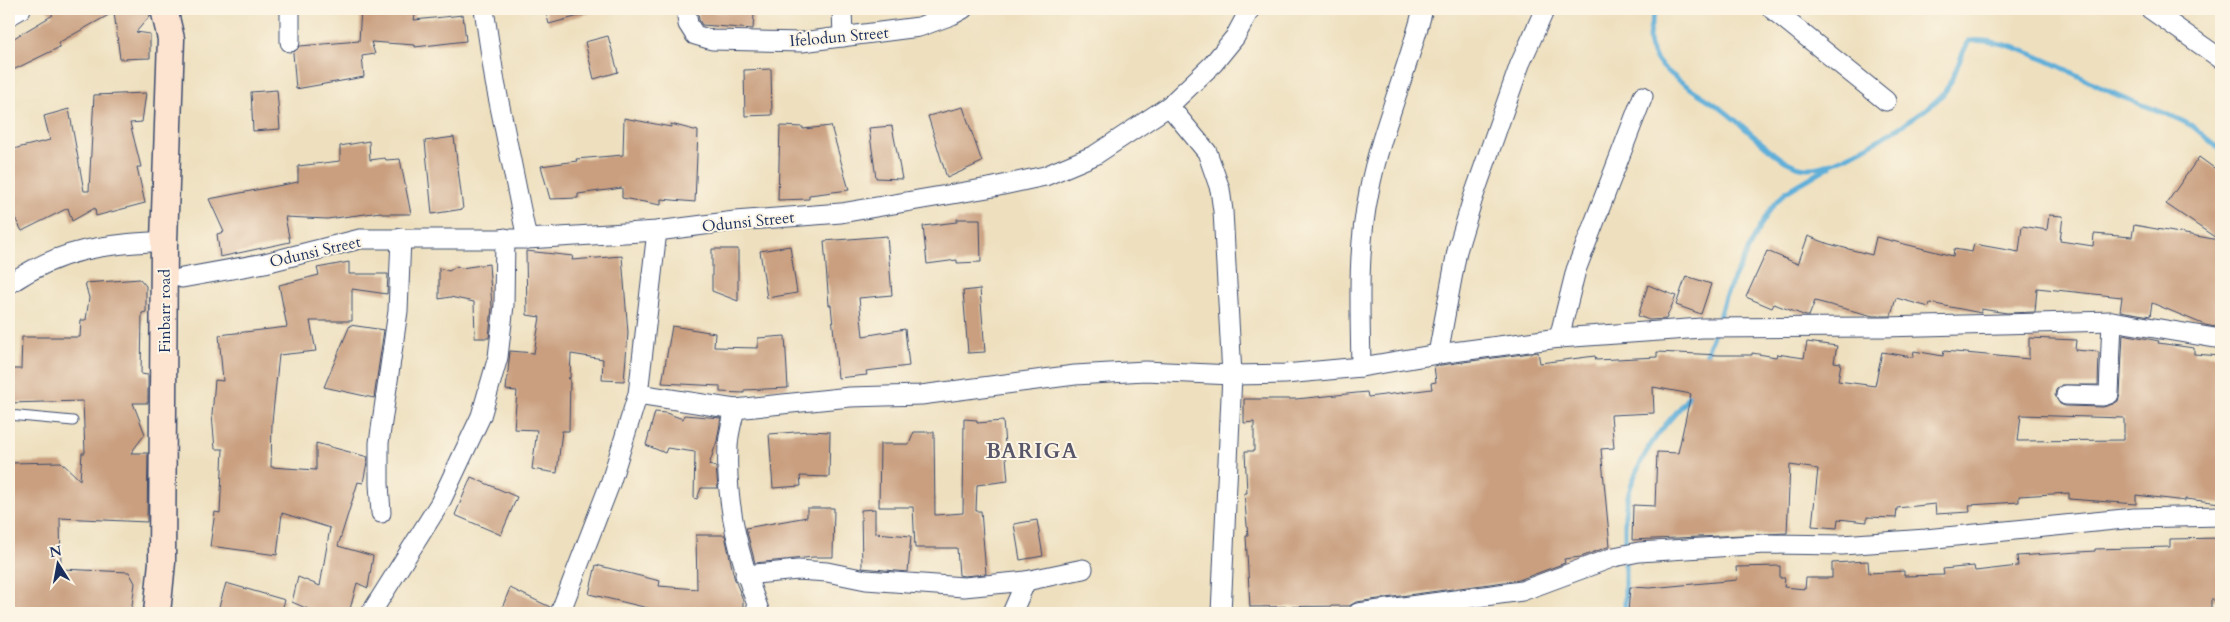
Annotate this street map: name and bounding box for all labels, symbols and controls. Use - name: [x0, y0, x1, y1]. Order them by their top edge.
- street label: Ifelodun Street: [789, 22, 890, 52]
- street label: Odunsi Street: [701, 206, 795, 238]
- street label: Odunsi Street: [268, 231, 363, 273]
- street label: Finbarr road: [154, 268, 176, 353]
- district label: BARIGA: [986, 437, 1078, 466]
- north arrow: [32, 540, 82, 590]
- text: N: [48, 541, 63, 562]

